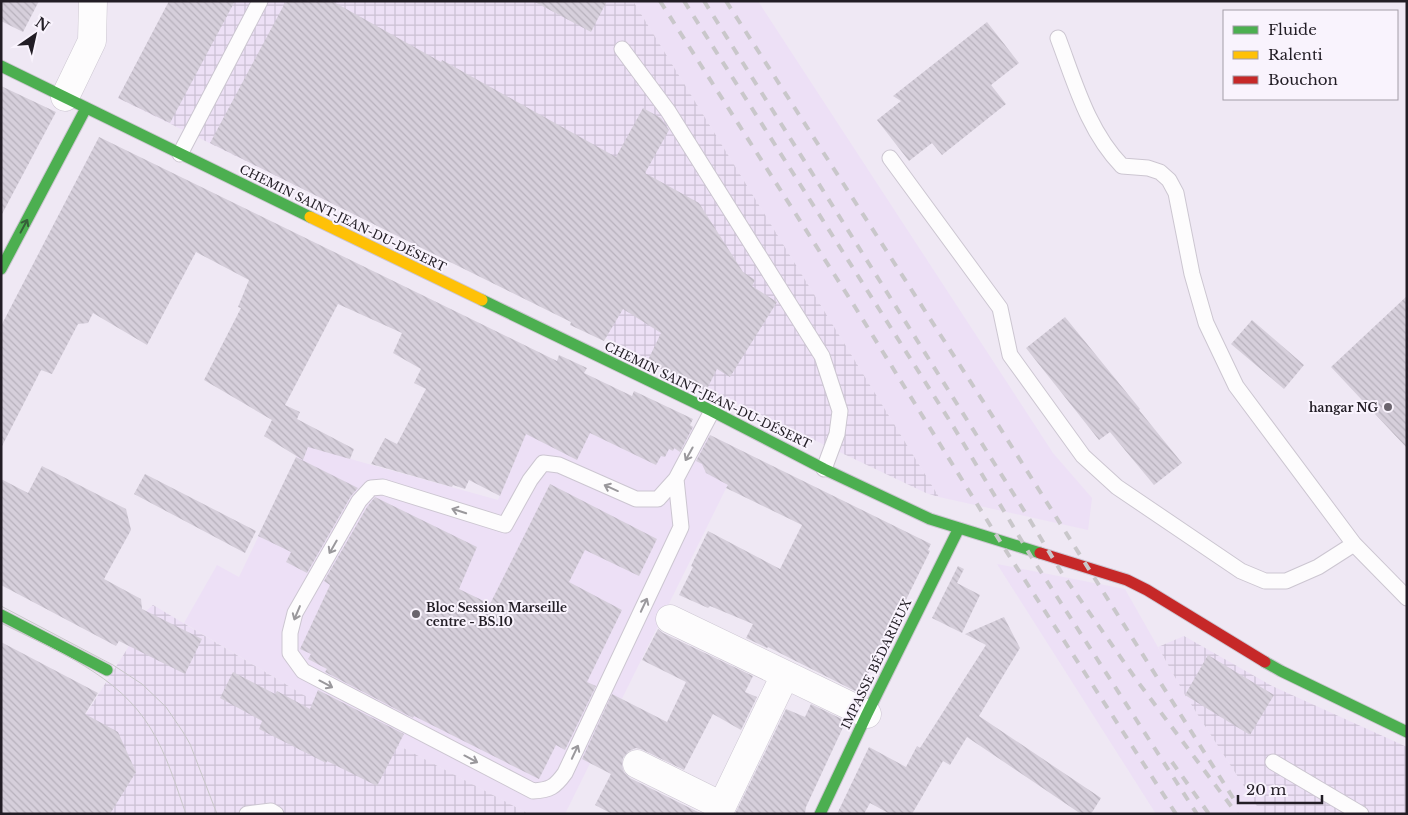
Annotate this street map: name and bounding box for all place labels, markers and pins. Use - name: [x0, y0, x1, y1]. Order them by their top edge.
- place label: hangar NG: [1309, 400, 1378, 415]
- marker: hangar NG: [1382, 401, 1394, 413]
- place label: Bloc Session Marseille centre - BS.10: [426, 600, 567, 629]
- marker: Bloc Session Marseille centre - BS.10: [410, 608, 422, 620]

